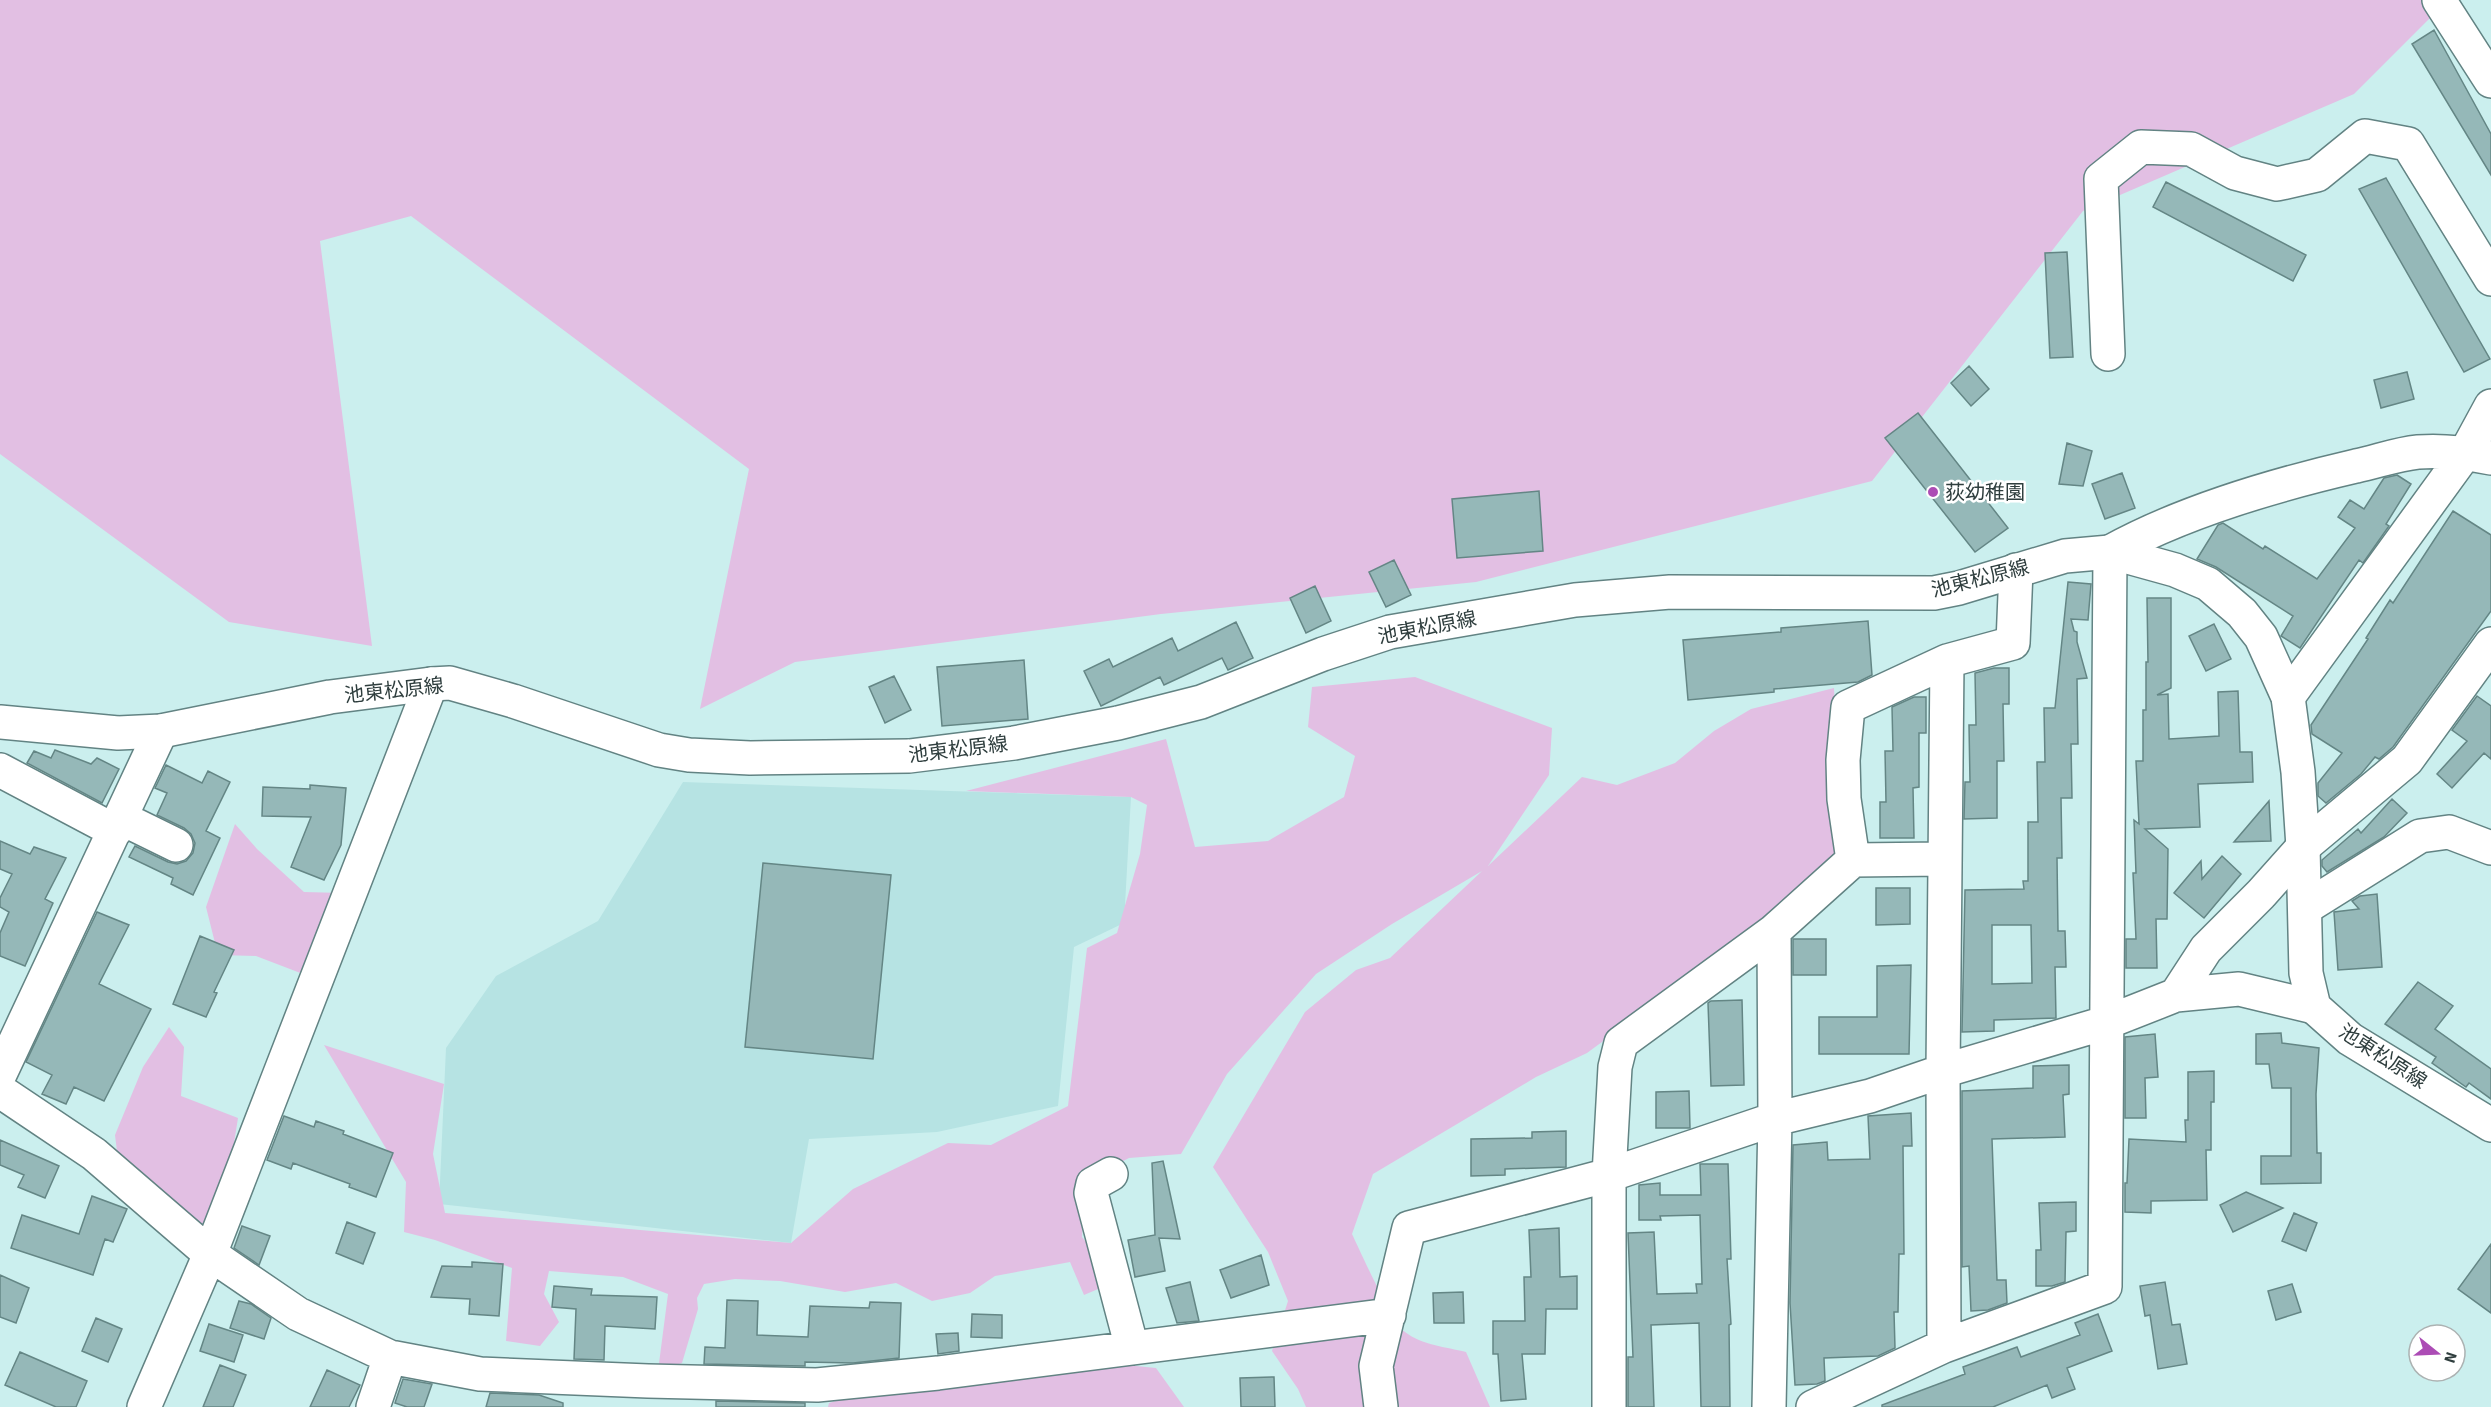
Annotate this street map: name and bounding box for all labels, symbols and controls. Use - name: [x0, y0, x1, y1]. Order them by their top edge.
- place label: 荻幼稚園: [1945, 479, 2025, 507]
- marker: 荻幼稚園: [1926, 485, 1940, 499]
- street label: 池東松原線: [1928, 553, 2032, 605]
- street label: 池東松原線: [1375, 605, 1479, 651]
- street label: 池東松原線: [343, 672, 445, 710]
- street label: 池東松原線: [907, 730, 1009, 770]
- street label: 池東松原線: [2333, 1018, 2432, 1096]
- north arrow: [2407, 1323, 2467, 1383]
- text: N: [2438, 1349, 2462, 1366]

